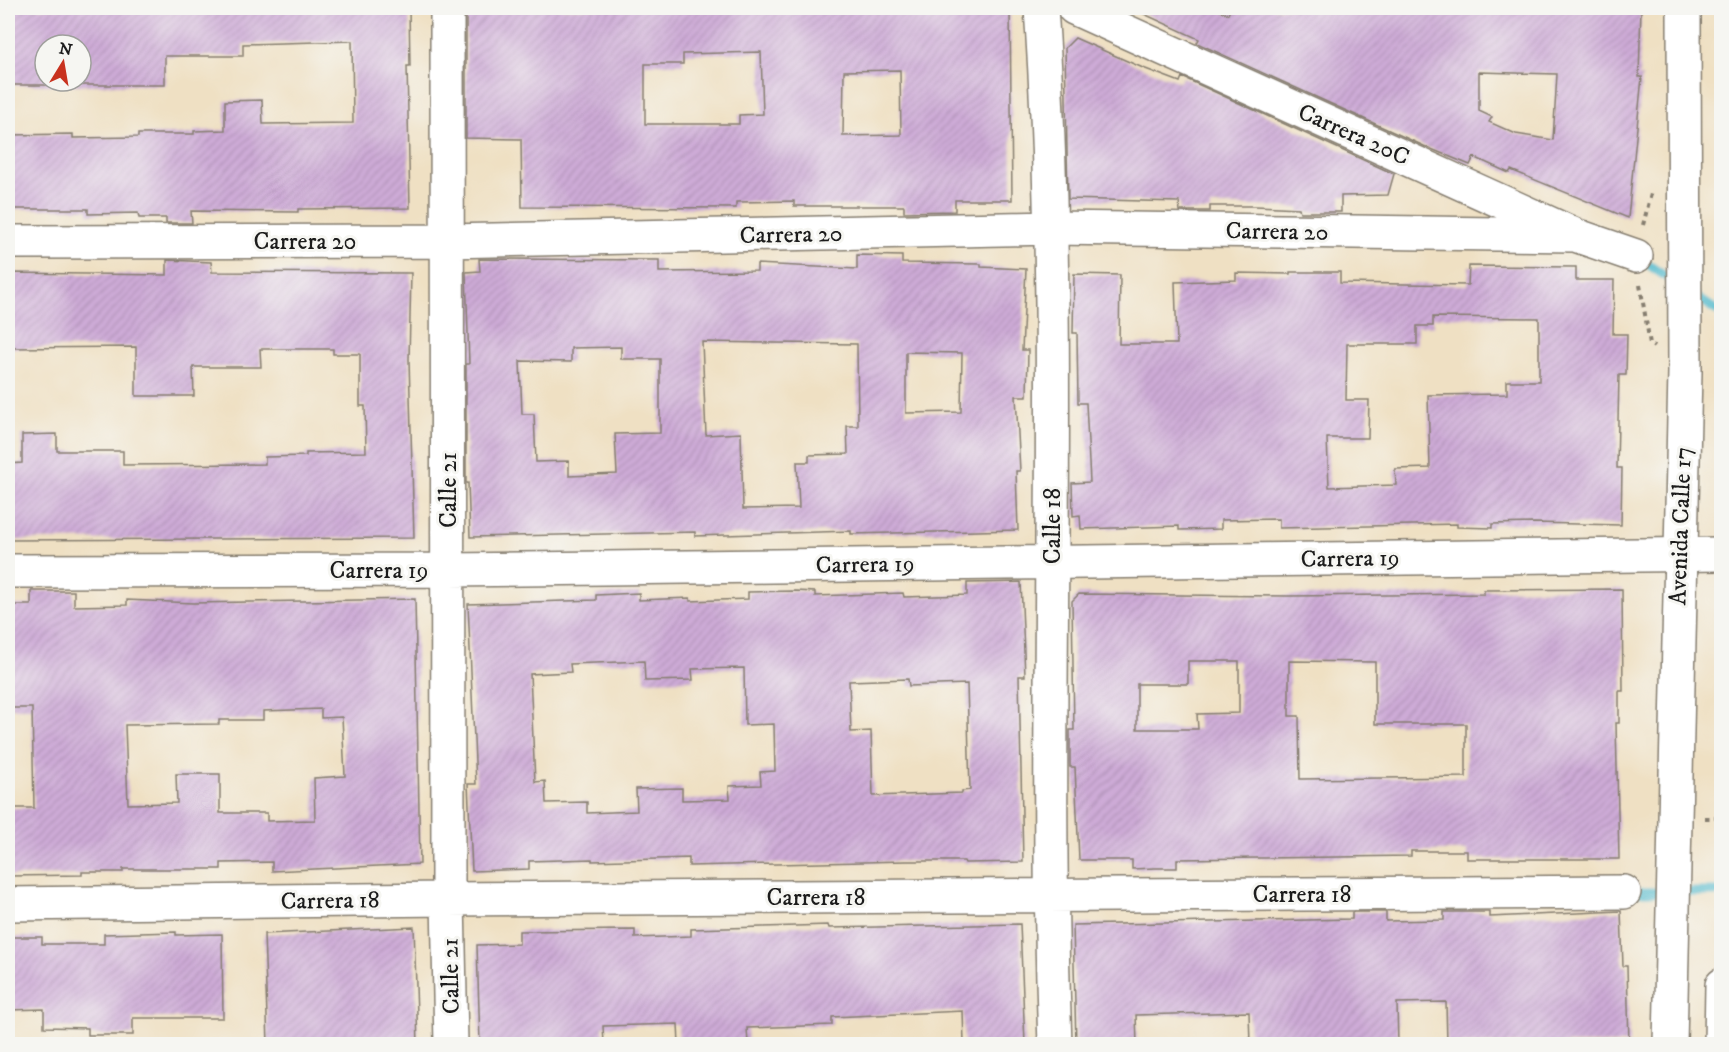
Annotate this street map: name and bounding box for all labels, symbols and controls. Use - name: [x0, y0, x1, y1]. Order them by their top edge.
- north arrow: [33, 33, 93, 93]
- text: N: [57, 38, 74, 60]
- street label: Carrera 20C: [1293, 97, 1414, 173]
- street label: Carrera 20: [1225, 216, 1329, 248]
- street label: Carrera 20: [739, 219, 843, 251]
- street label: Carrera 20: [254, 227, 356, 257]
- street label: Avenida Calle 17: [1663, 446, 1699, 606]
- street label: Calle 21: [434, 452, 464, 528]
- street label: Calle 18: [1038, 488, 1068, 564]
- street label: Carrera 19: [1300, 543, 1400, 575]
- street label: Carrera 19: [815, 549, 915, 581]
- street label: Carrera 19: [330, 556, 428, 586]
- street label: Carrera 18: [1252, 880, 1352, 910]
- street label: Carrera 18: [766, 883, 866, 913]
- street label: Carrera 18: [280, 885, 380, 917]
- street label: Calle 21: [435, 938, 467, 1014]

